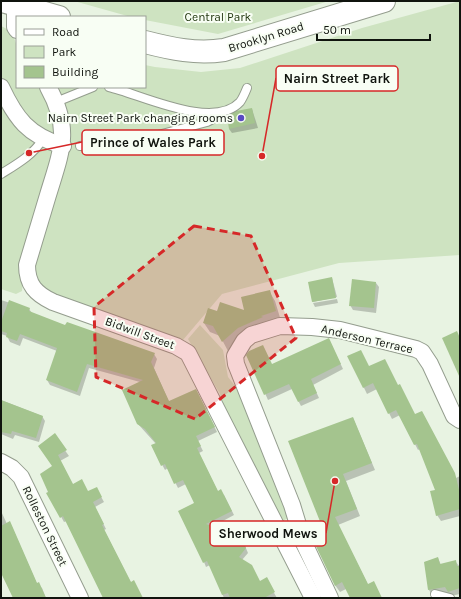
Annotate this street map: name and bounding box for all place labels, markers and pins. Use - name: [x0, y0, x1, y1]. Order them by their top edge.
- callout: Nairn Street Park: [276, 66, 398, 91]
- place label: Nairn Street Park changing rooms: [48, 111, 233, 125]
- marker: Nairn Street Park changing rooms: [236, 113, 246, 123]
- callout: Prince of Wales Park: [82, 130, 224, 155]
- callout: Sherwood Mews: [210, 521, 326, 546]

